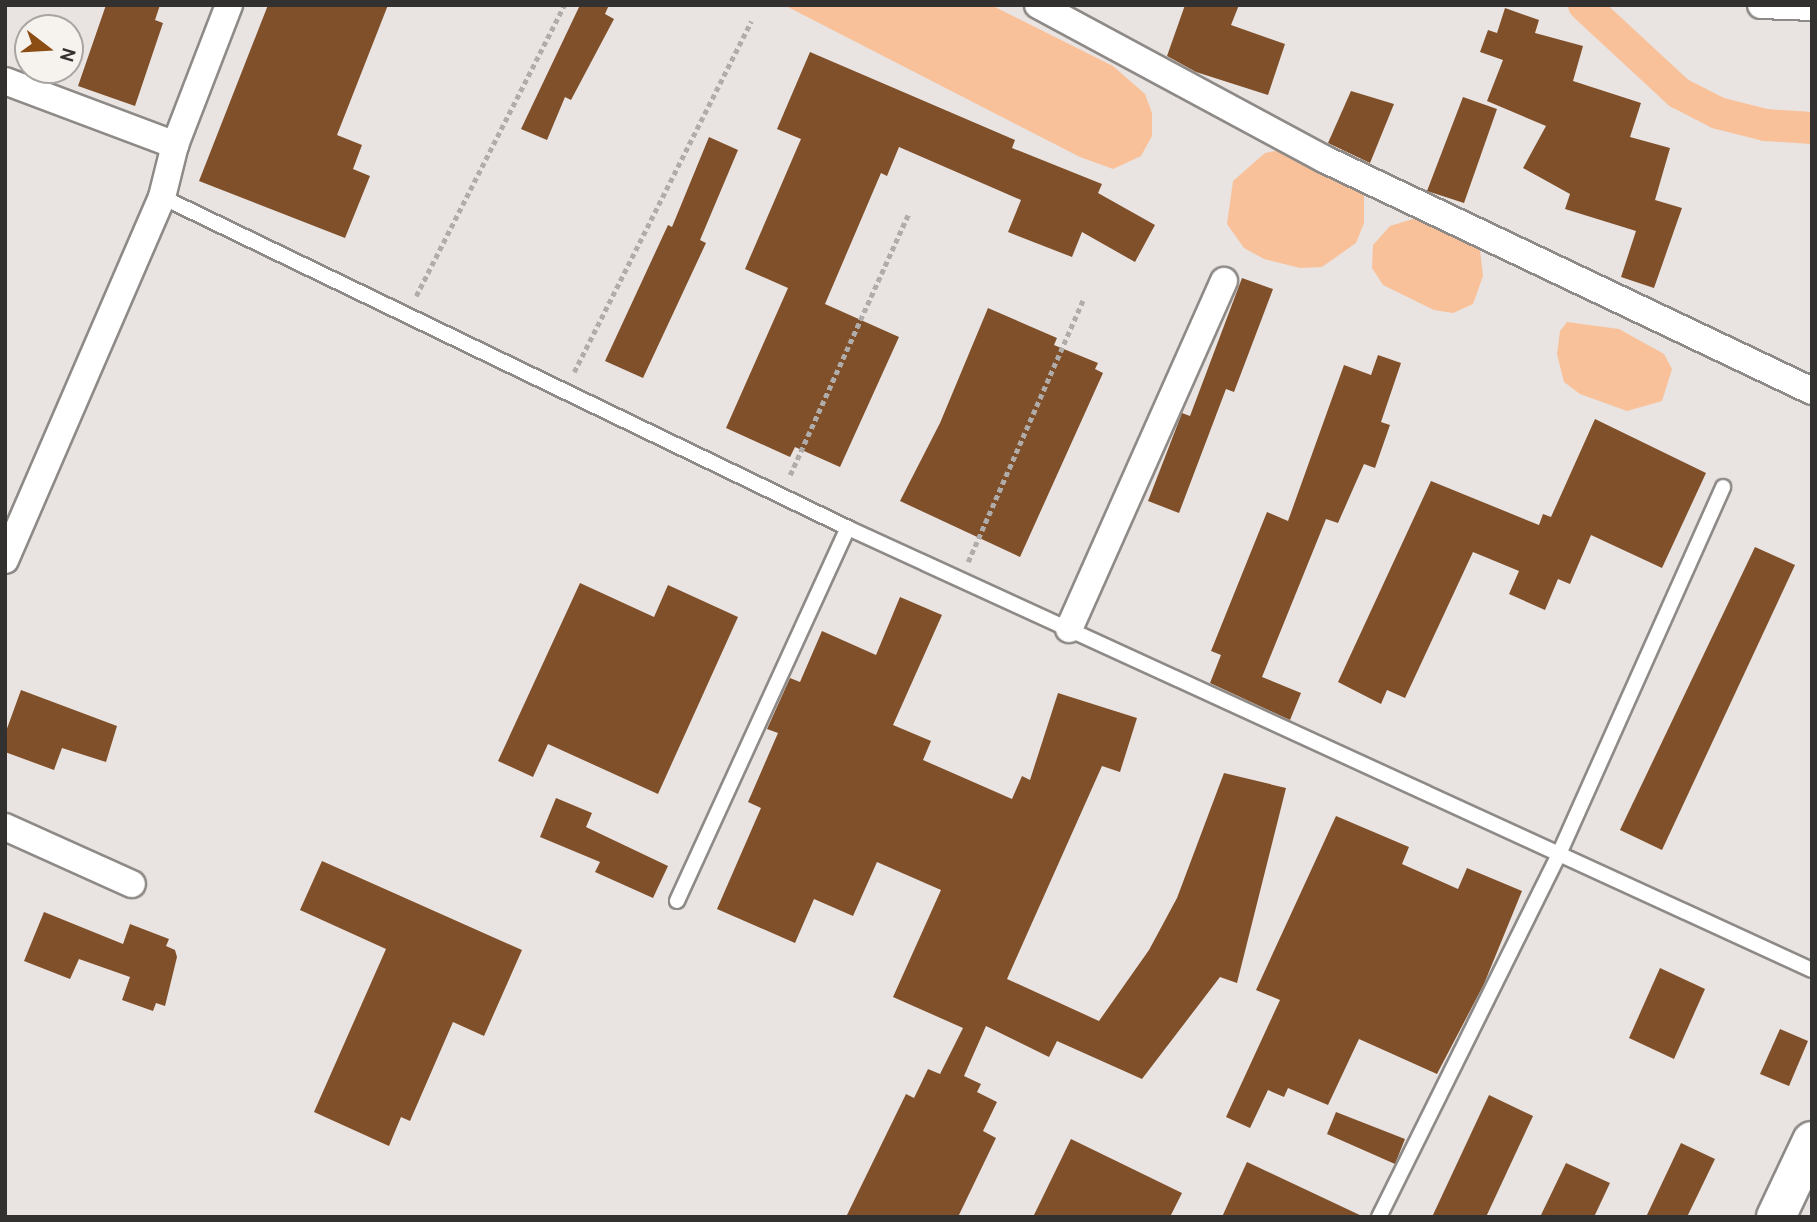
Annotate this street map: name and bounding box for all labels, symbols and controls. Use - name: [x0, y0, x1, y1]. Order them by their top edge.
- north arrow: [14, 14, 84, 84]
- text: N: [55, 45, 81, 64]

